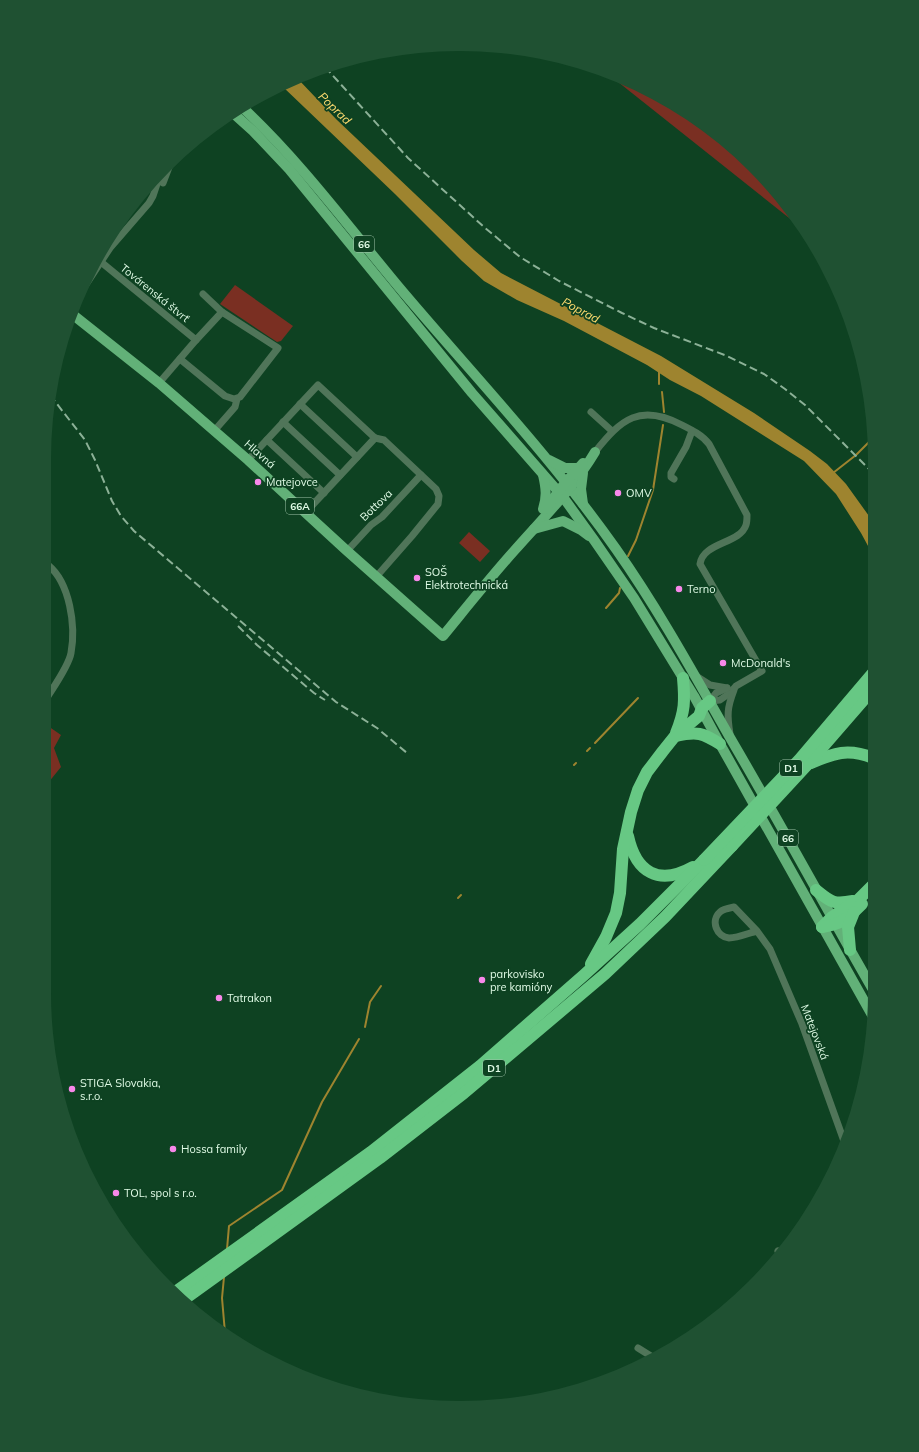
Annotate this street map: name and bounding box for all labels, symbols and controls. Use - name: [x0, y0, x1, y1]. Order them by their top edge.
- water label: Poprad: [315, 89, 355, 128]
- road number: 66: [354, 236, 374, 252]
- street label: Továrenská štvrť: [118, 261, 192, 325]
- water label: Poprad: [560, 294, 603, 326]
- street label: Hlavná: [242, 437, 278, 471]
- place label: Matejovce: [266, 475, 318, 489]
- marker: Matejovce: [253, 477, 263, 487]
- street label: Bottova: [357, 486, 395, 524]
- place label: OMV: [626, 486, 652, 500]
- marker: OMV: [613, 488, 623, 498]
- road number: 66A: [286, 498, 314, 514]
- place label: SOŠ Elektrotechnická: [425, 565, 508, 592]
- marker: SOŠ Elektrotechnická: [412, 573, 422, 583]
- place label: Terno: [687, 582, 716, 596]
- marker: Terno: [674, 584, 684, 594]
- place label: McDonald's: [731, 656, 791, 670]
- marker: McDonald's: [718, 658, 728, 668]
- road number: D1: [780, 760, 802, 776]
- road number: 66: [778, 830, 798, 846]
- place label: parkovisko pre kamióny: [490, 967, 553, 994]
- marker: parkovisko pre kamióny: [477, 975, 487, 985]
- place label: Tatrakon: [227, 991, 272, 1005]
- marker: Tatrakon: [214, 993, 224, 1003]
- street label: Matejovská: [798, 1002, 832, 1062]
- road number: D1: [483, 1060, 505, 1076]
- place label: STIGA Slovakia, s.r.o.: [80, 1076, 161, 1103]
- marker: STIGA Slovakia, s.r.o.: [67, 1084, 77, 1094]
- place label: Hossa family: [181, 1142, 247, 1156]
- marker: Hossa family: [168, 1144, 178, 1154]
- place label: TOL, spol s r.o.: [124, 1186, 197, 1200]
- marker: TOL, spol s r.o.: [111, 1188, 121, 1198]

